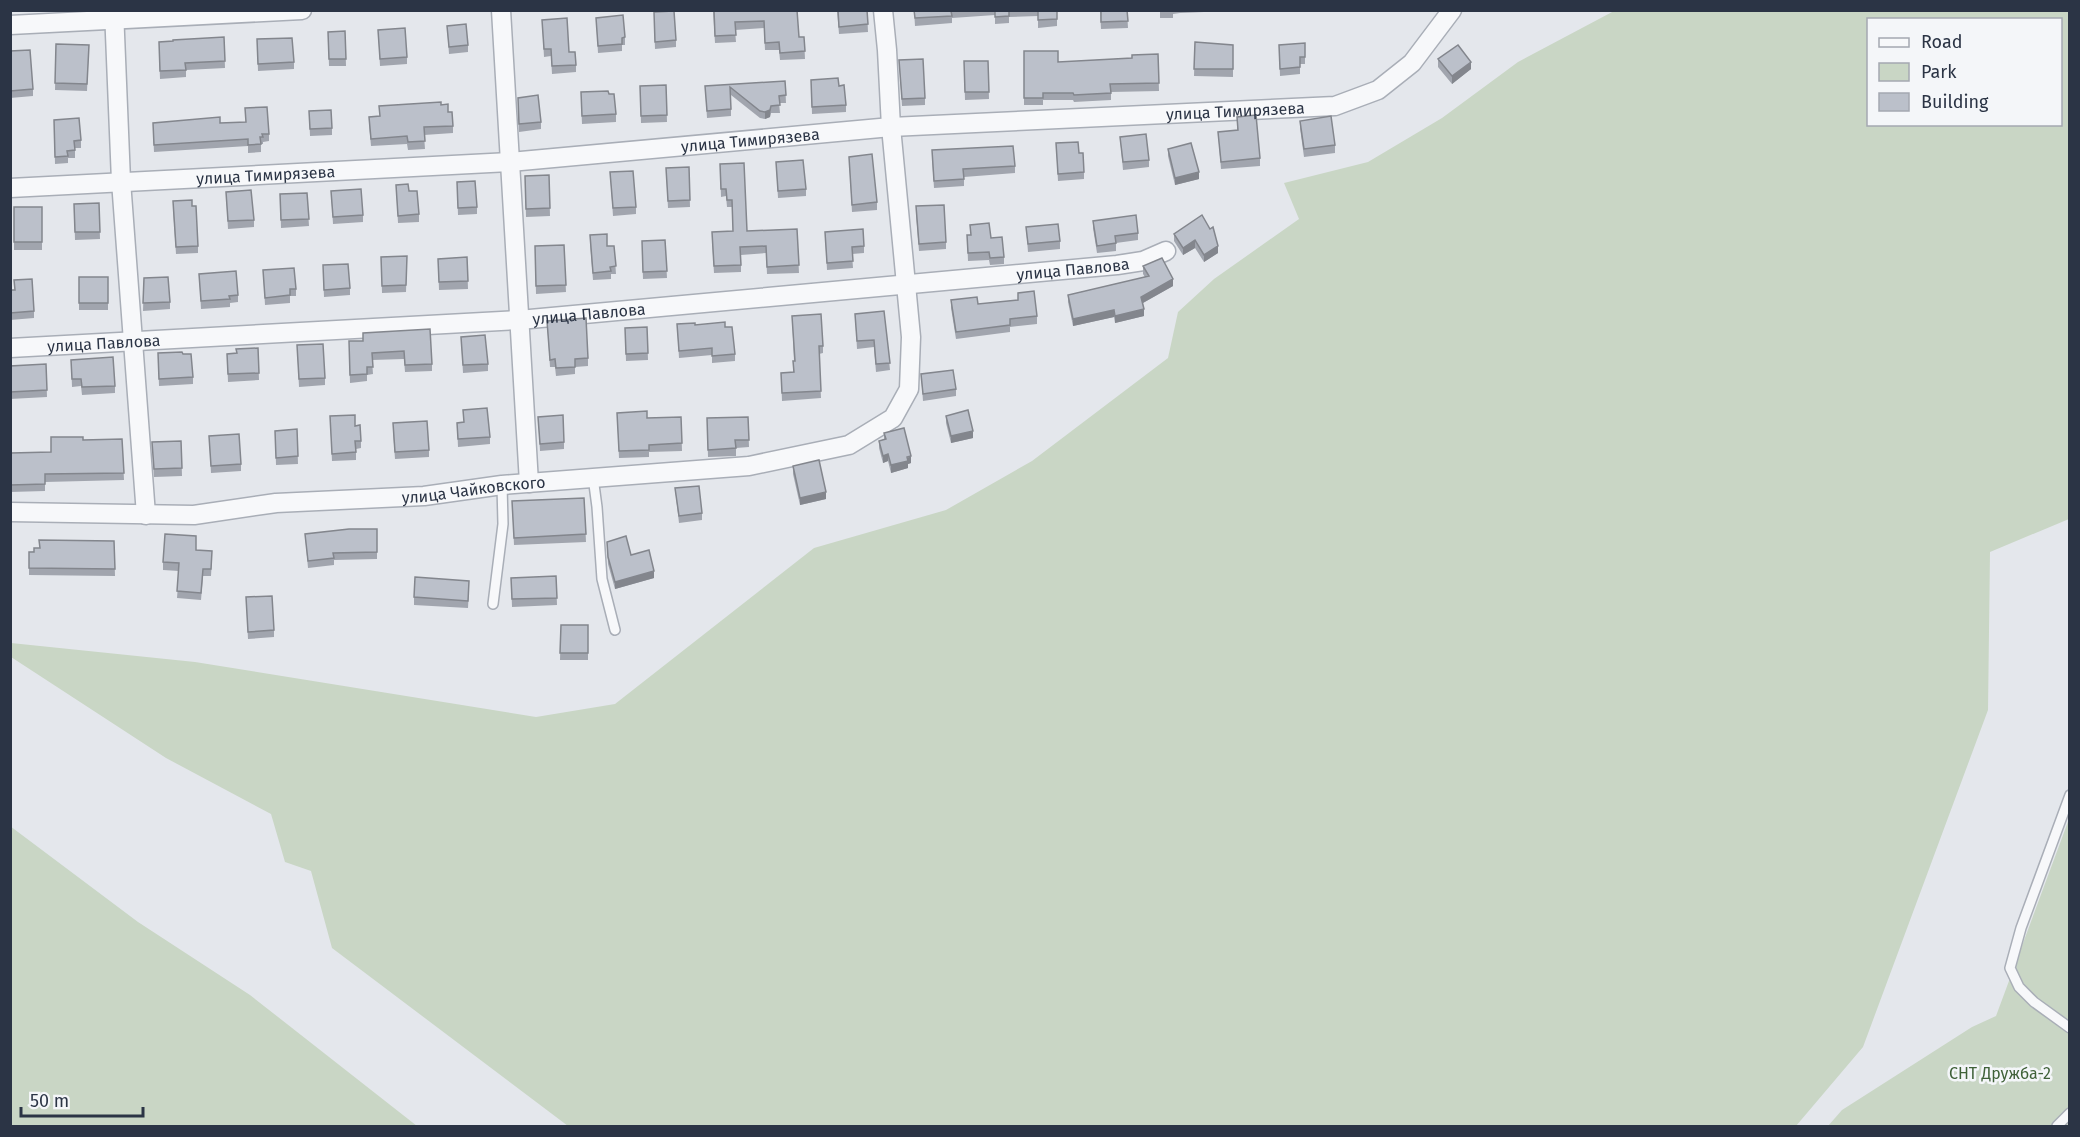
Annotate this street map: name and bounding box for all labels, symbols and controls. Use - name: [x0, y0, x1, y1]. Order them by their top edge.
- legend: [1867, 18, 2062, 126]
- text: Road: [1921, 31, 1963, 53]
- text: Park: [1921, 61, 1957, 83]
- text: Building: [1921, 91, 1989, 113]
- street label: улица Тимирязева: [1165, 98, 1305, 124]
- street label: улица Тимирязева: [680, 125, 820, 156]
- street label: улица Тимирязева: [196, 162, 336, 188]
- street label: улица Павлова: [1016, 254, 1131, 284]
- street label: улица Павлова: [532, 299, 646, 329]
- street label: улица Павлова: [47, 331, 161, 356]
- street label: улица Чайковского: [401, 473, 546, 507]
- park label: СНТ Дружба-2: [1949, 1064, 2051, 1083]
- scale bar: [21, 1080, 142, 1118]
- text: 50 m: [30, 1090, 69, 1112]

